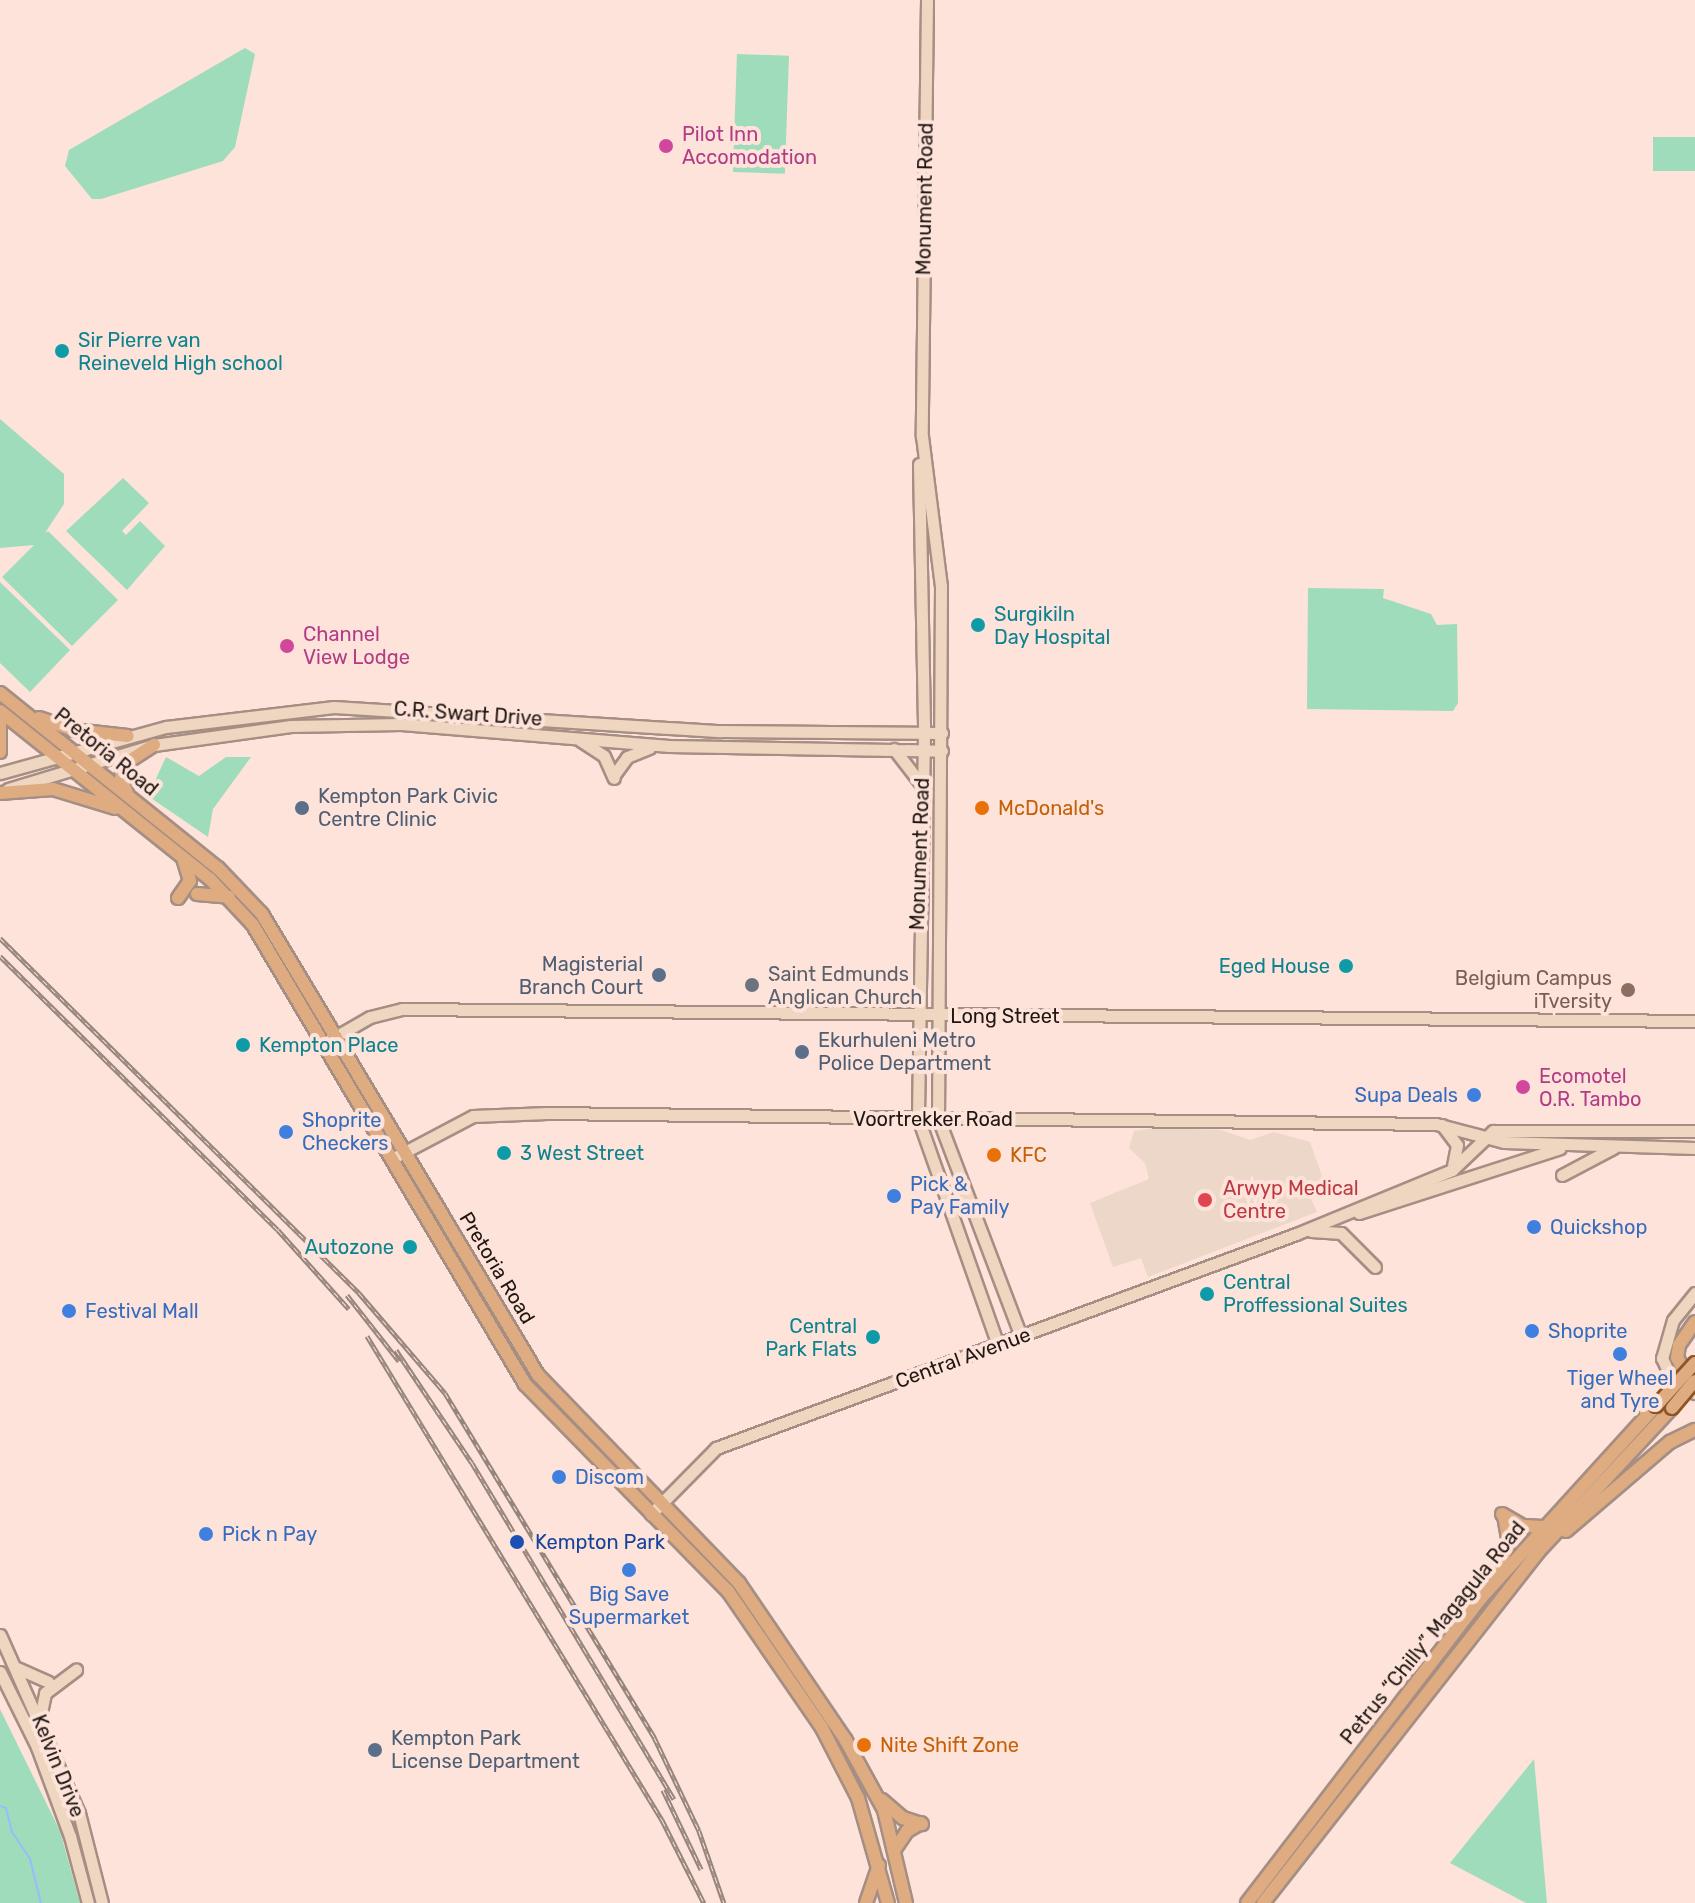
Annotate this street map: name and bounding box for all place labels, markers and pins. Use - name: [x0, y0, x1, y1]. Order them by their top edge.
- place label: Pilot Inn Accomodation: [682, 122, 817, 169]
- marker: Pilot Inn Accomodation: [657, 137, 675, 155]
- place label: Sir Pierre van Reineveld High school: [78, 328, 283, 375]
- marker: Sir Pierre van Reineveld High school: [53, 342, 71, 360]
- place label: Surgikiln Day Hospital: [994, 602, 1111, 649]
- marker: Surgikiln Day Hospital: [969, 616, 987, 634]
- place label: Channel View Lodge: [303, 622, 410, 669]
- marker: Channel View Lodge: [278, 637, 296, 655]
- place label: Kempton Park Civic Centre Clinic: [318, 784, 498, 831]
- place label: McDonald's: [998, 796, 1104, 820]
- marker: Kempton Park Civic Centre Clinic: [293, 799, 311, 817]
- marker: McDonald's: [973, 799, 991, 817]
- place label: Magisterial Branch Court: [519, 952, 643, 999]
- place label: Eged House: [1219, 954, 1330, 978]
- marker: Eged House: [1337, 957, 1355, 975]
- place label: Saint Edmunds Anglican Church: [768, 962, 922, 1009]
- marker: Magisterial Branch Court: [650, 966, 668, 984]
- place label: Belgium Campus iTversity: [1455, 966, 1612, 1013]
- marker: Saint Edmunds Anglican Church: [743, 976, 761, 994]
- marker: Belgium Campus iTversity: [1619, 981, 1637, 999]
- place label: Ekurhuleni Metro Police Department: [818, 1028, 991, 1075]
- place label: Kempton Place: [259, 1033, 399, 1057]
- marker: Kempton Place: [234, 1036, 252, 1054]
- marker: Ekurhuleni Metro Police Department: [793, 1043, 811, 1061]
- place label: Ecomotel O.R. Tambo: [1539, 1064, 1642, 1111]
- marker: Ecomotel O.R. Tambo: [1514, 1078, 1532, 1096]
- place label: Supa Deals: [1355, 1083, 1458, 1107]
- marker: Supa Deals: [1465, 1086, 1483, 1104]
- place label: Shoprite Checkers: [302, 1108, 389, 1155]
- marker: Shoprite Checkers: [277, 1123, 295, 1141]
- place label: 3 West Street: [520, 1141, 644, 1165]
- place label: KFC: [1010, 1143, 1047, 1167]
- marker: 3 West Street: [495, 1144, 513, 1162]
- marker: KFC: [985, 1146, 1003, 1164]
- place label: Pick & Pay Family: [910, 1172, 1010, 1219]
- place label: Arwyp Medical Centre: [1223, 1176, 1359, 1223]
- marker: Pick & Pay Family: [885, 1187, 903, 1205]
- marker: Arwyp Medical Centre: [1194, 1189, 1216, 1211]
- place label: Quickshop: [1550, 1215, 1647, 1239]
- marker: Quickshop: [1525, 1218, 1543, 1236]
- place label: Autozone: [305, 1235, 394, 1259]
- marker: Autozone: [401, 1238, 419, 1256]
- place label: Central Proffessional Suites: [1223, 1270, 1408, 1317]
- marker: Central Proffessional Suites: [1198, 1285, 1216, 1303]
- place label: Festival Mall: [85, 1299, 199, 1323]
- marker: Festival Mall: [60, 1302, 78, 1320]
- place label: Central Park Flats: [765, 1314, 857, 1361]
- place label: Shoprite: [1548, 1319, 1627, 1343]
- marker: Shoprite: [1523, 1322, 1541, 1340]
- marker: Central Park Flats: [864, 1328, 882, 1346]
- marker: Tiger Wheel and Tyre: [1611, 1345, 1629, 1363]
- place label: Tiger Wheel and Tyre: [1566, 1366, 1674, 1413]
- place label: Discom: [575, 1465, 644, 1489]
- marker: Discom: [550, 1468, 568, 1486]
- place label: Pick n Pay: [222, 1522, 317, 1546]
- marker: Pick n Pay: [197, 1525, 215, 1543]
- place label: Kempton Park: [535, 1530, 665, 1554]
- marker: Kempton Park: [506, 1531, 528, 1553]
- marker: Big Save Supermarket: [620, 1561, 638, 1579]
- place label: Big Save Supermarket: [569, 1582, 689, 1629]
- place label: Kempton Park License Department: [391, 1726, 580, 1773]
- place label: Nite Shift Zone: [880, 1733, 1019, 1757]
- marker: Nite Shift Zone: [855, 1736, 873, 1754]
- marker: Kempton Park License Department: [366, 1741, 384, 1759]

